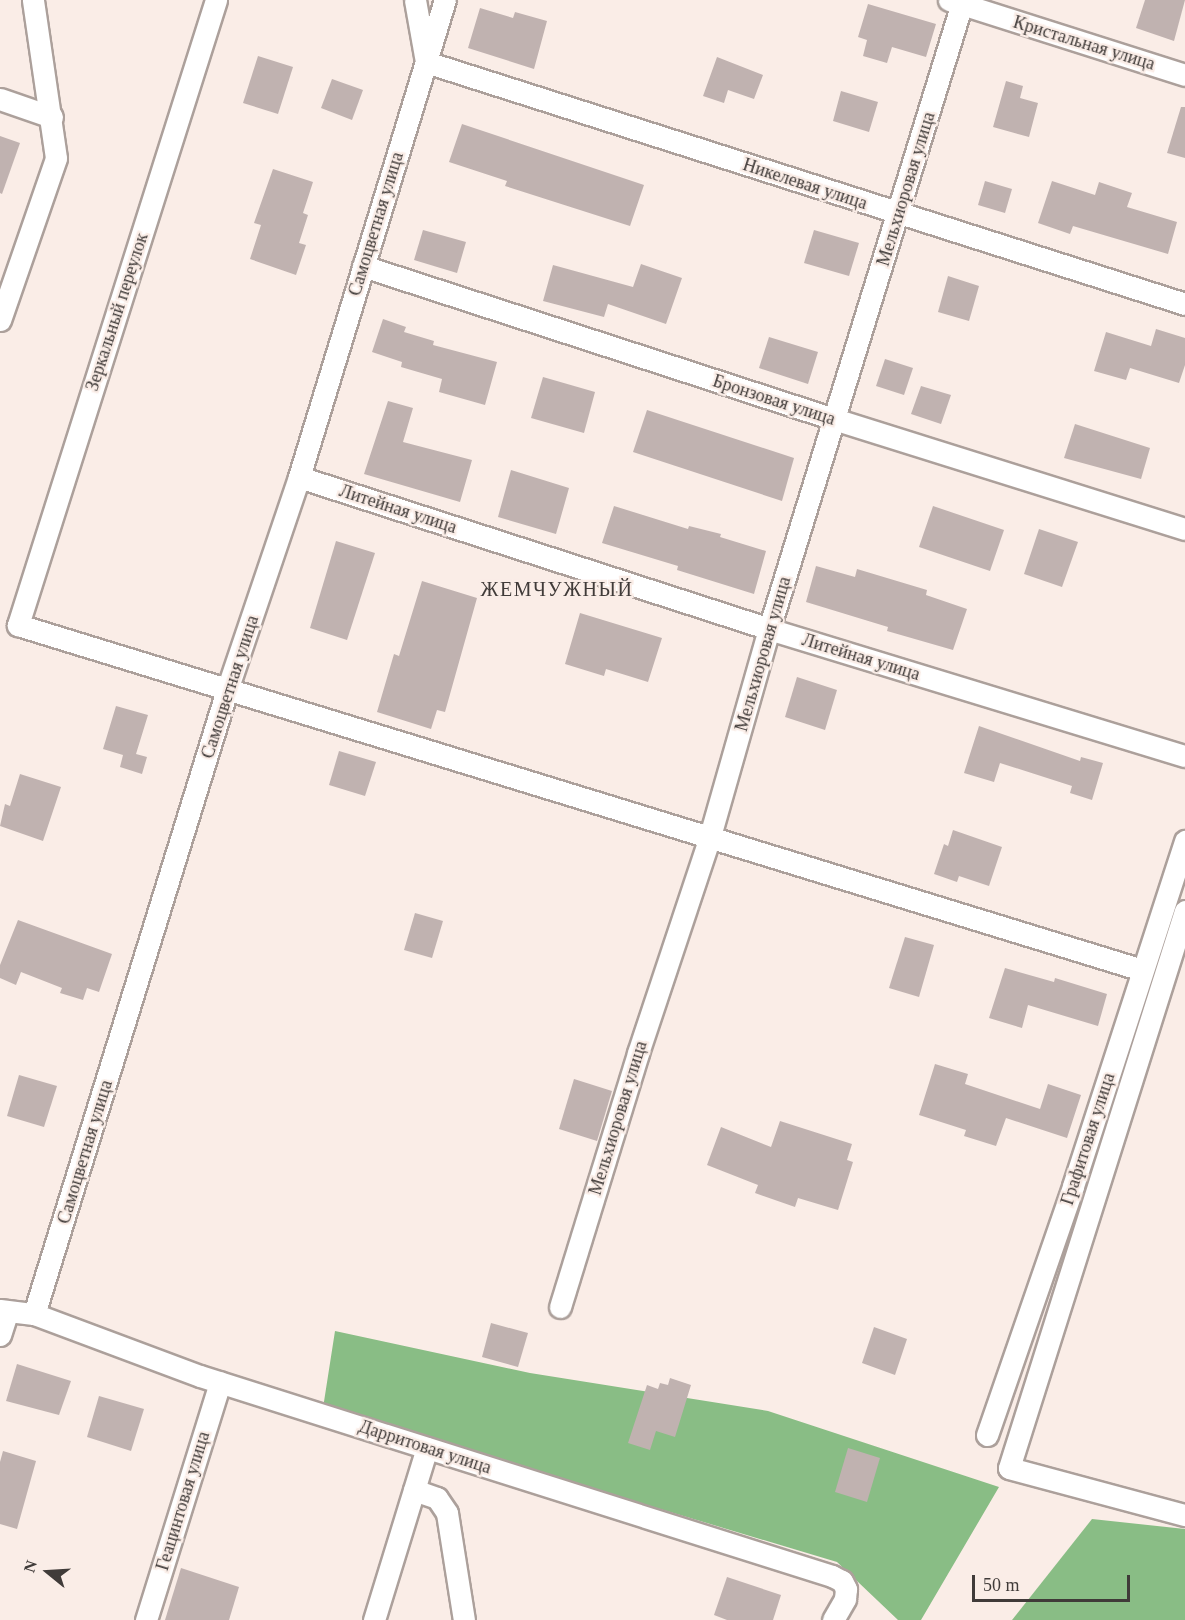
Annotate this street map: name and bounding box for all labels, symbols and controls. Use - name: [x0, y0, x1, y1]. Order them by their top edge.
- street label: Кристальная улица: [1011, 11, 1157, 75]
- street label: Мельхиоровая улица: [872, 109, 940, 269]
- street label: Самоцветная улица: [344, 150, 408, 298]
- street label: Никелевая улица: [740, 154, 870, 214]
- street label: Зеркальный переулок: [81, 230, 153, 394]
- street label: Бронзовая улица: [710, 370, 838, 430]
- street label: Литейная улица: [337, 480, 459, 538]
- street label: Мельхиоровая улица: [731, 574, 795, 734]
- district label: ЖЕМЧУЖНЫЙ: [481, 577, 633, 601]
- street label: Самоцветная улица: [197, 613, 263, 761]
- street label: Литейная улица: [799, 629, 923, 685]
- street label: Мельхиоровая улица: [584, 1038, 652, 1198]
- street label: Графитовая улица: [1056, 1070, 1120, 1208]
- street label: Самоцветная улица: [53, 1078, 117, 1226]
- street label: Дарритовая улица: [356, 1415, 494, 1479]
- street label: Геацинтовая улица: [152, 1429, 214, 1573]
- north arrow: [18, 1542, 78, 1602]
- text: N: [21, 1558, 40, 1574]
- scale bar: [975, 1563, 1132, 1601]
- text: 50 m: [983, 1575, 1020, 1595]

